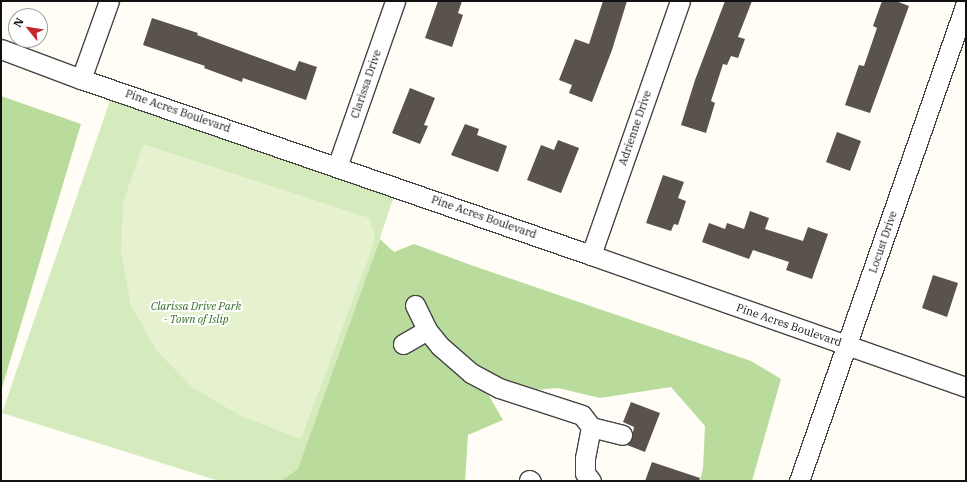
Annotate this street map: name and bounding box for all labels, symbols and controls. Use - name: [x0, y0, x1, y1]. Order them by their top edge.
- north arrow: [8, 8, 48, 48]
- text: N: [10, 15, 27, 30]
- street label: Clarissa Drive: [348, 48, 384, 120]
- street label: Pine Acres Boulevard: [124, 87, 232, 135]
- street label: Adrienne Drive: [616, 89, 654, 167]
- street label: Pine Acres Boulevard: [430, 193, 538, 241]
- street label: Locust Drive: [866, 209, 900, 275]
- park label: Clarissa Drive Park - Town of Islip: [151, 300, 241, 326]
- street label: Pine Acres Boulevard: [735, 301, 843, 349]

